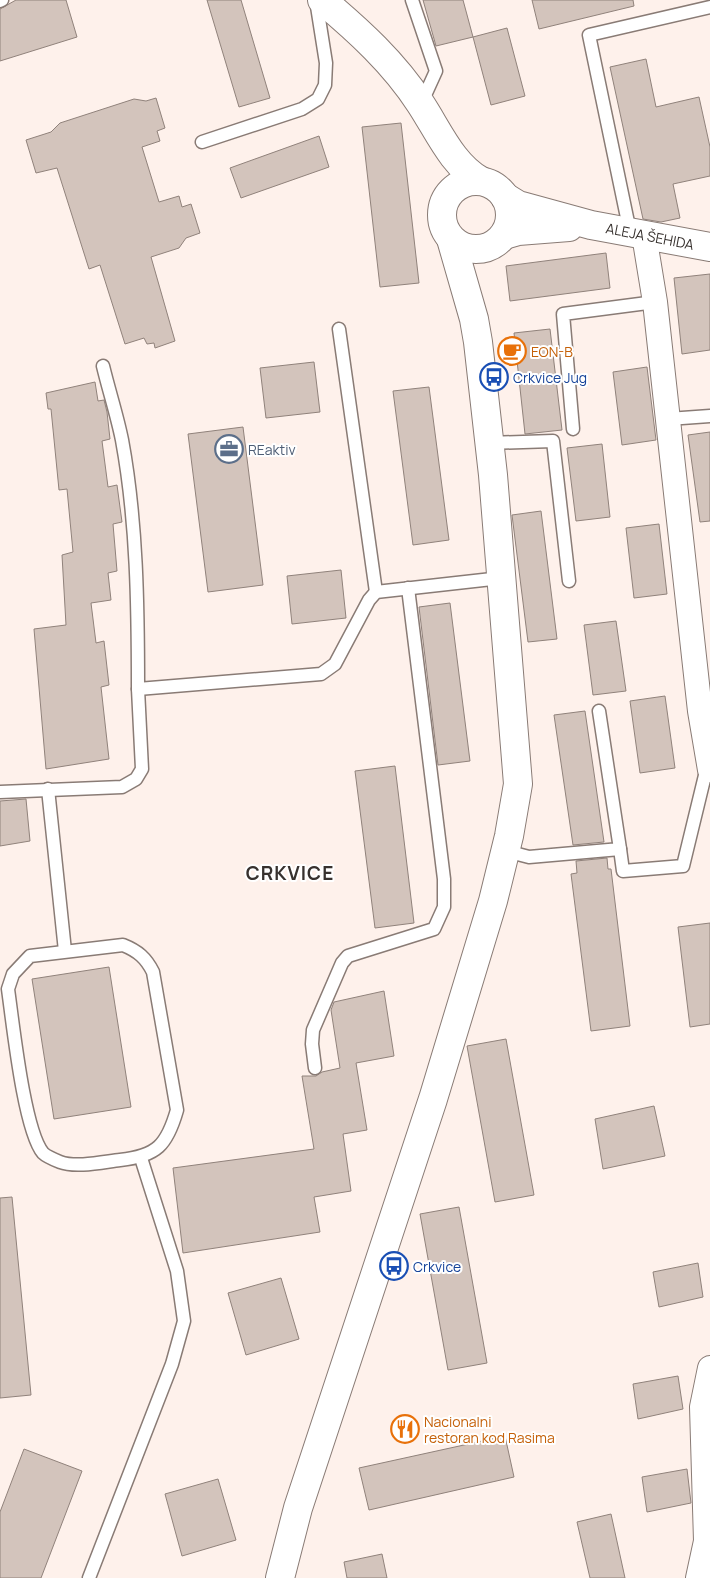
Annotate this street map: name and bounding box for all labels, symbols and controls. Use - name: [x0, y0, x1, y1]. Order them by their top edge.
- street label: ALEJA ŠEHIDA: [604, 218, 696, 254]
- cafe icon: EON-B: [497, 336, 527, 366]
- place label: EON-B: [531, 342, 573, 361]
- bus stop icon: Crkvice Jug: [479, 362, 509, 392]
- place label: Crkvice Jug: [513, 368, 587, 387]
- office icon: REaktiv: [214, 434, 244, 464]
- place label: REaktiv: [248, 440, 296, 459]
- district label: CRKVICE: [246, 860, 334, 886]
- bus stop icon: Crkvice: [379, 1251, 409, 1281]
- place label: Crkvice: [413, 1257, 461, 1276]
- place label: Nacionalni restoran kod Rasima: [424, 1412, 555, 1447]
- restaurant icon: Nacionalni restoran kod Rasima: [390, 1414, 420, 1444]

